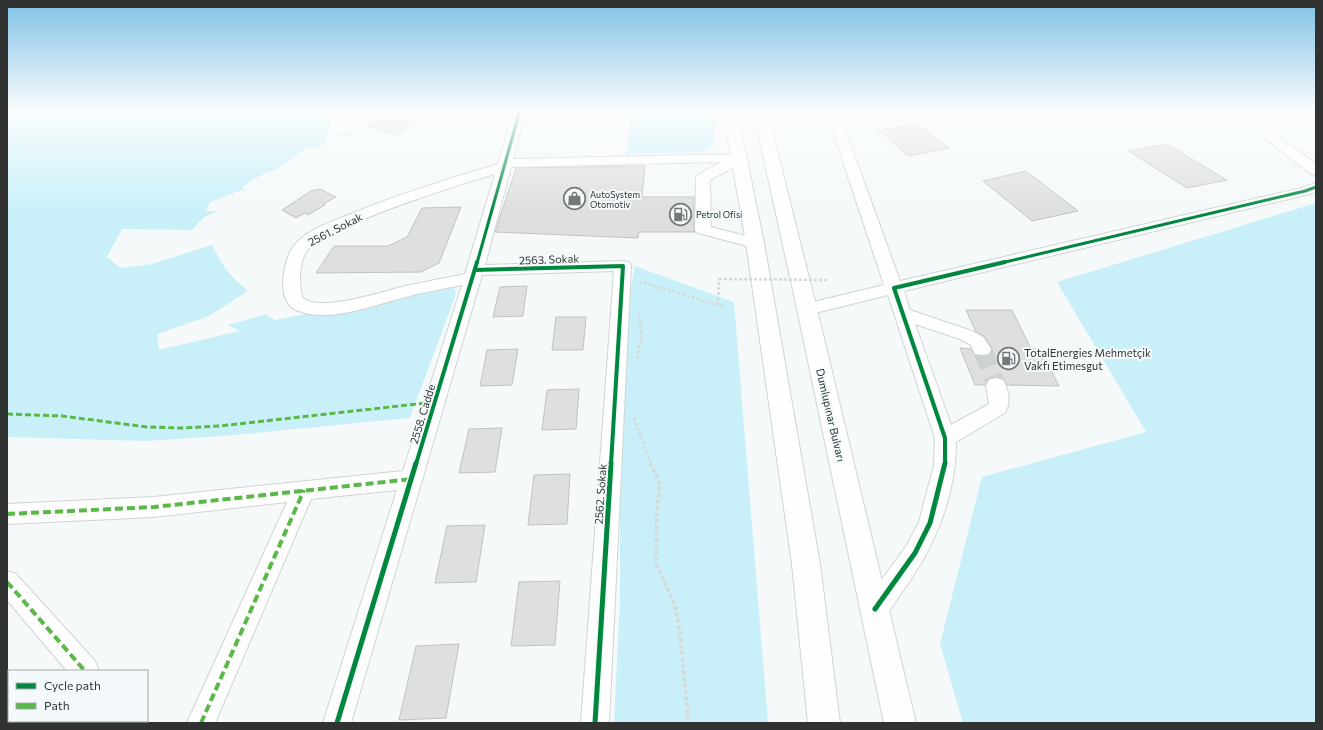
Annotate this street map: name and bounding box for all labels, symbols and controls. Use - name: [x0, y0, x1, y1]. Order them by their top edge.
- shop icon: AutoSystem Otomotiv: [561, 186, 587, 212]
- place label: AutoSystem Otomotiv: [590, 189, 640, 210]
- fuel station icon: Petrol Ofisi: [667, 201, 693, 227]
- place label: Petrol Ofisi: [696, 209, 742, 220]
- street label: 2561. Sokak: [306, 210, 364, 248]
- street label: 2563. Sokak: [519, 251, 580, 267]
- fuel station icon: TotalEnergies Mehmetçik Vakfı Etimesgut: [995, 345, 1021, 371]
- place label: TotalEnergies Mehmetçik Vakfı Etimesgut: [1024, 346, 1151, 372]
- street label: Dumlupınar Bulvarı: [814, 367, 848, 463]
- street label: 2558. Cadde: [407, 382, 437, 445]
- street label: 2562. Sokak: [591, 463, 609, 525]
- legend: [8, 670, 148, 722]
- text: Cycle path: [44, 678, 101, 692]
- text: Path: [44, 698, 70, 712]

